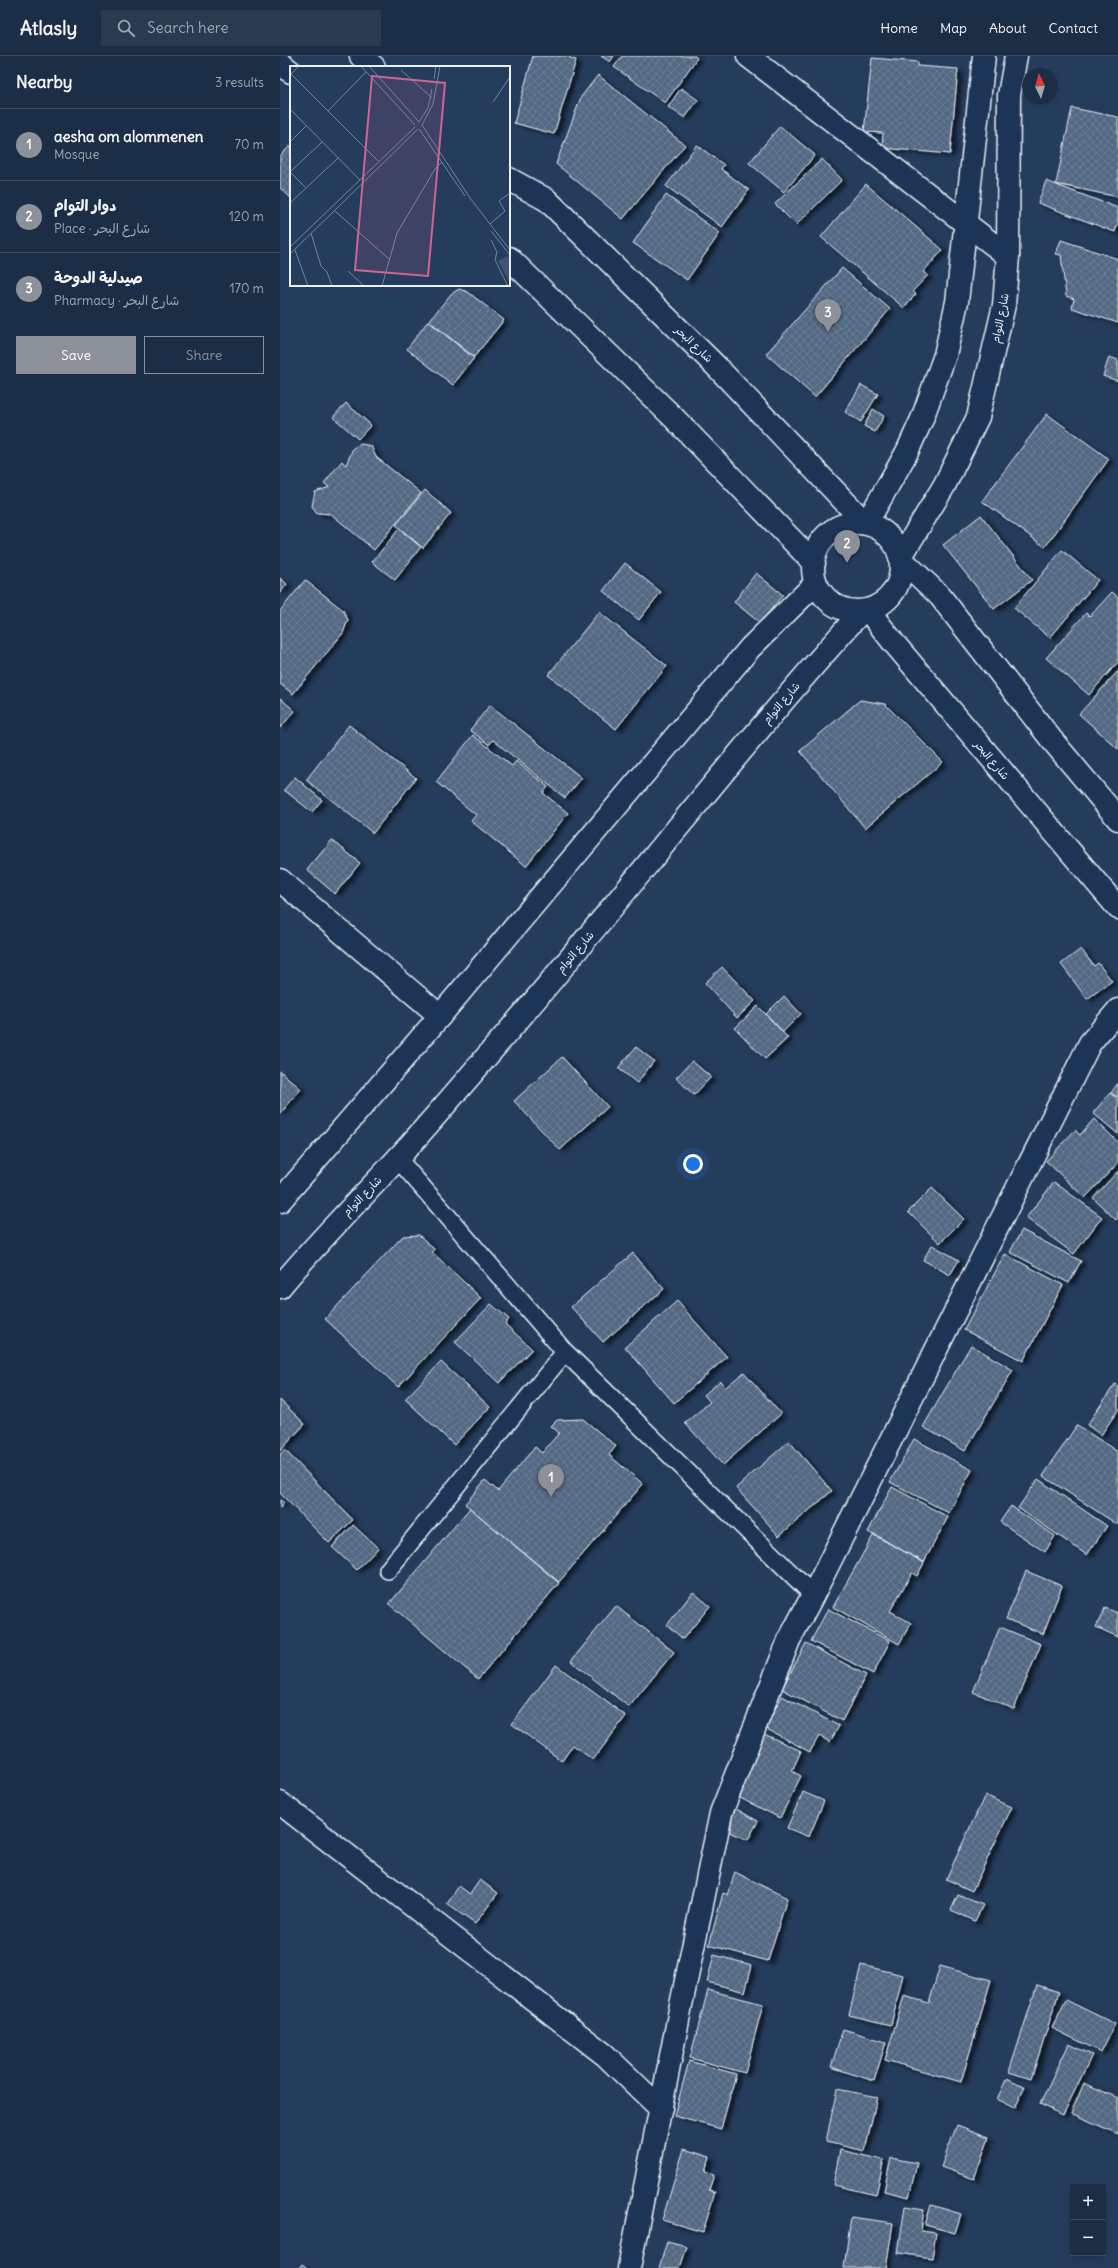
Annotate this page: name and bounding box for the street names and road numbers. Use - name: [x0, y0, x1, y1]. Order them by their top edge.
- street label: شارع التوام: [988, 292, 1014, 345]
- street label: شارع البحر: [670, 322, 716, 367]
- street label: شارع التوام: [759, 679, 804, 728]
- street label: شارع البحر: [969, 737, 1012, 784]
- street label: شارع التوام: [553, 928, 598, 977]
- street label: شارع التوام: [339, 1173, 386, 1221]

